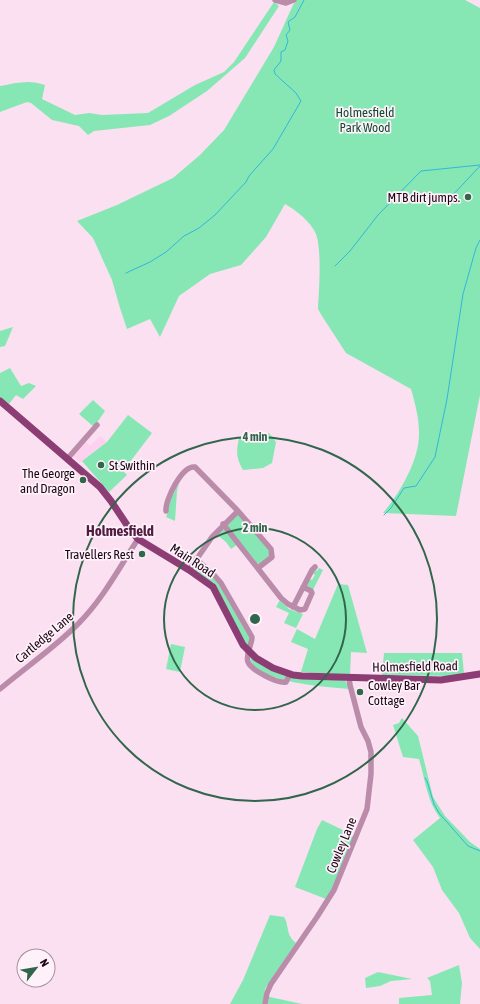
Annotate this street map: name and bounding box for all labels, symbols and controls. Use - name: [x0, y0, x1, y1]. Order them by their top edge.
- park label: Holmesfield Park Wood: [336, 105, 394, 135]
- place label: MTB dirt jumps.: [388, 190, 460, 205]
- marker: MTB dirt jumps.: [463, 192, 473, 202]
- text: 4 min: [242, 430, 267, 444]
- place label: St Swithin: [109, 458, 155, 473]
- marker: St Swithin: [96, 460, 106, 470]
- place label: The George and Dragon: [20, 466, 75, 496]
- marker: The George and Dragon: [78, 475, 88, 485]
- text: 2 min: [243, 521, 267, 535]
- district label: Holmesfield: [86, 522, 154, 539]
- street label: Main Road: [167, 540, 218, 581]
- place label: Travellers Rest: [65, 547, 134, 562]
- marker: Travellers Rest: [137, 549, 147, 559]
- street label: Cartledge Lane: [12, 609, 76, 666]
- centre of rings: [248, 612, 262, 626]
- street label: Holmesfield Road: [372, 658, 458, 675]
- place label: Cowley Bar Cottage: [368, 678, 420, 708]
- marker: Cowley Bar Cottage: [355, 687, 365, 697]
- street label: Cowley Lane: [323, 815, 360, 875]
- north arrow: [16, 948, 56, 988]
- text: N: [38, 957, 51, 969]

